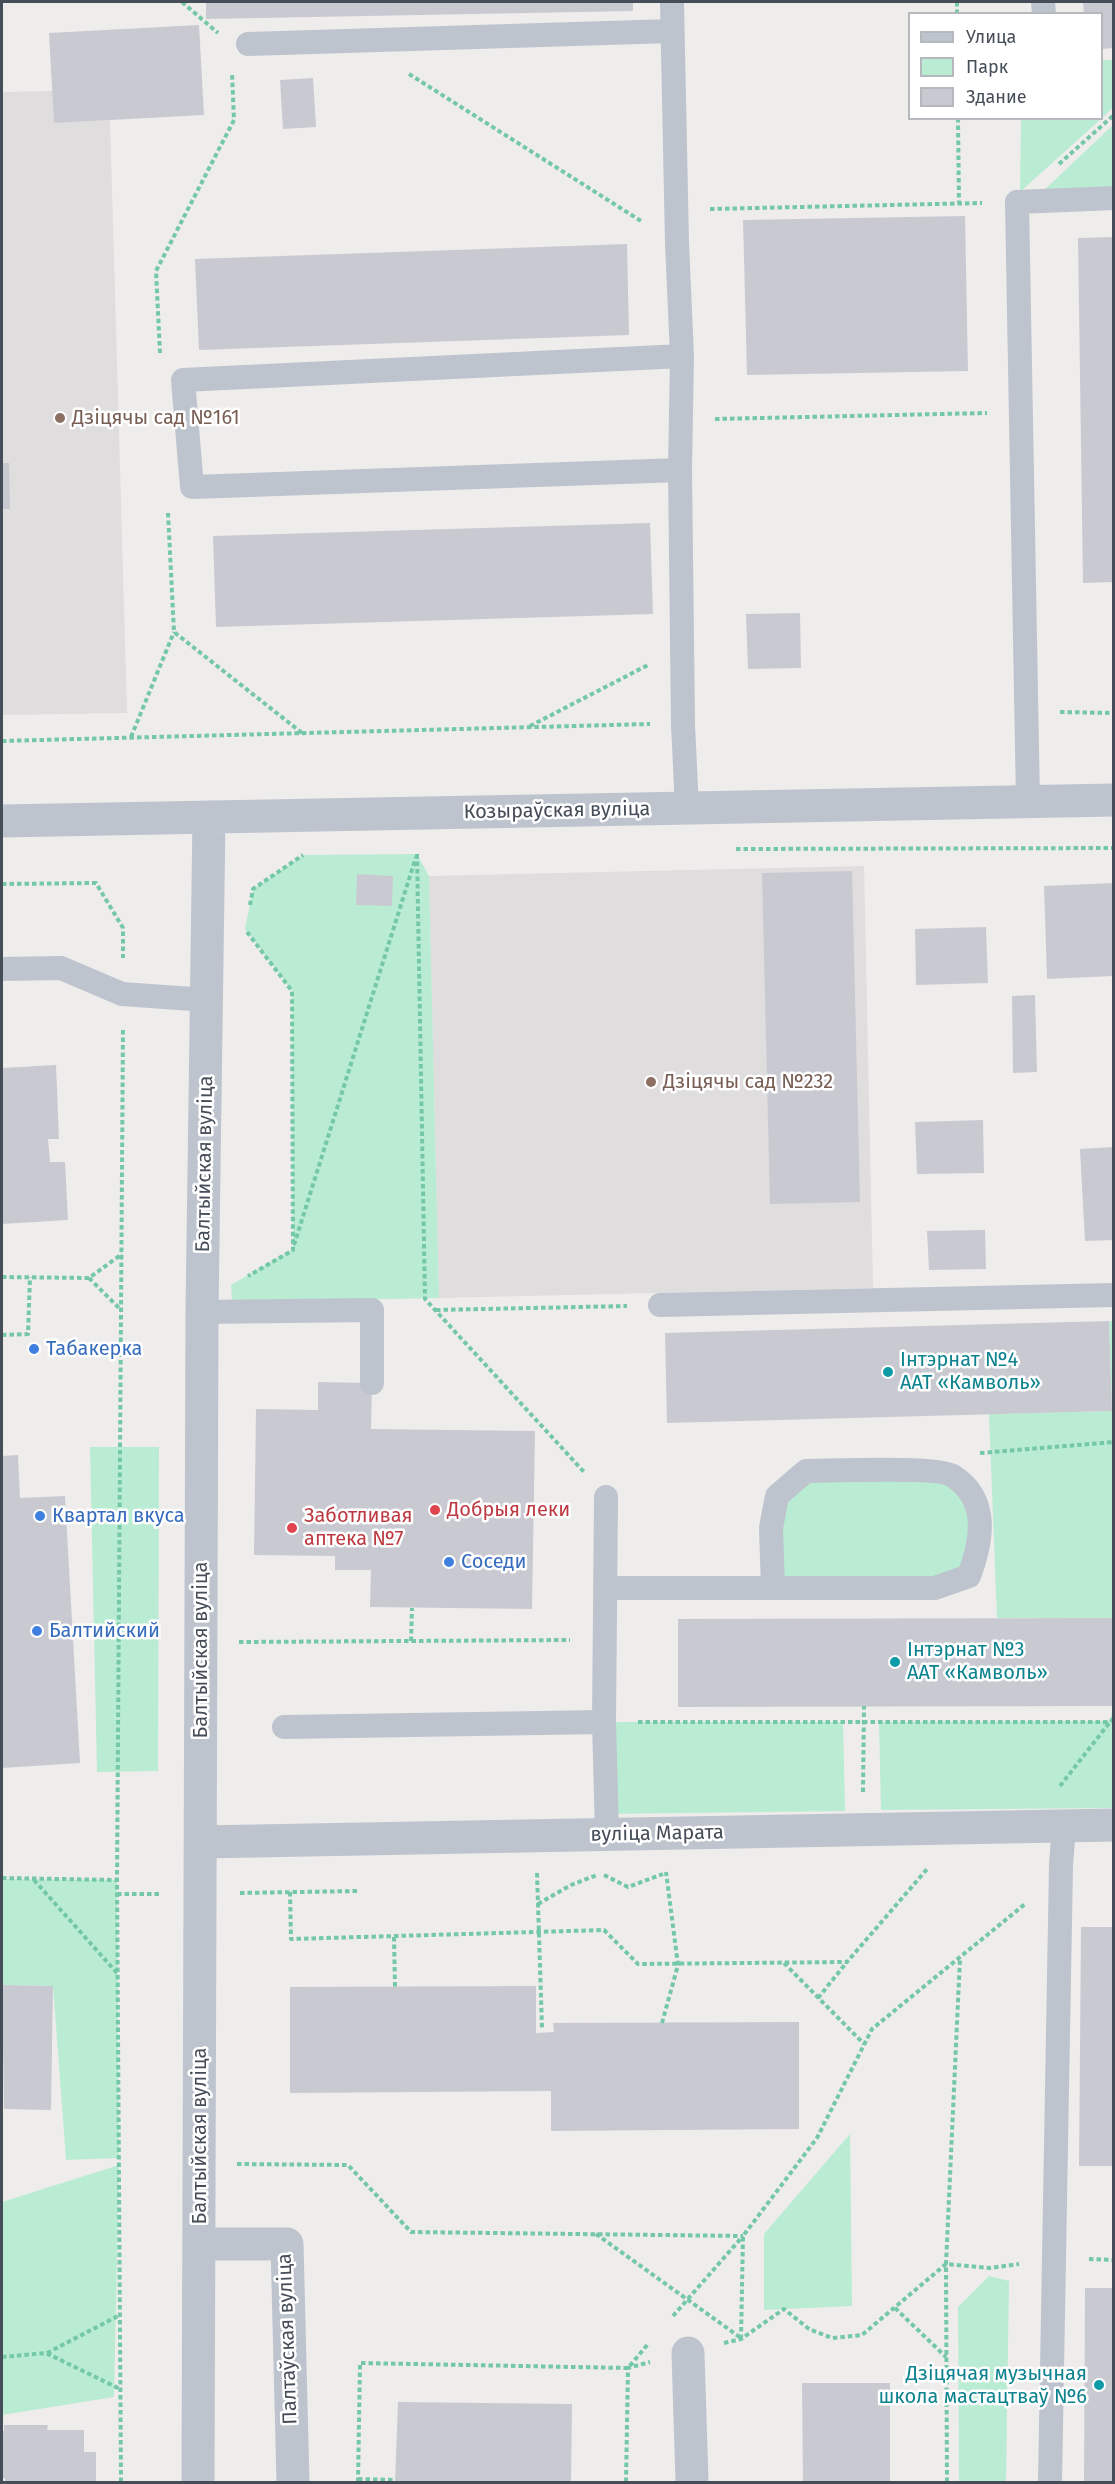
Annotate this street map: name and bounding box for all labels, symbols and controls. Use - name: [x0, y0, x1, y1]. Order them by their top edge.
- legend: [908, 12, 1103, 120]
- text: Улица: [966, 26, 1016, 48]
- text: Парк: [966, 56, 1008, 78]
- text: Здание: [966, 86, 1027, 108]
- place label: Дзіцячы сад №161: [72, 406, 240, 430]
- marker: Дзіцячы сад №161: [53, 411, 67, 425]
- street label: Козыраўская вуліца: [464, 797, 650, 825]
- place label: Дзіцячы сад №232: [663, 1070, 833, 1094]
- street label: Балтыйская вуліца: [191, 1075, 219, 1253]
- marker: Дзіцячы сад №232: [644, 1075, 658, 1089]
- place label: Табакерка: [46, 1337, 142, 1361]
- marker: Табакерка: [27, 1342, 41, 1356]
- place label: Інтэрнат №4 ААТ «Камволь»: [900, 1348, 1041, 1395]
- marker: Інтэрнат №4 ААТ «Камволь»: [881, 1365, 895, 1379]
- place label: Добрыя леки: [447, 1498, 570, 1522]
- marker: Добрыя леки: [428, 1503, 442, 1517]
- place label: Квартал вкуса: [52, 1504, 185, 1528]
- place label: Заботливая аптека №7: [304, 1504, 413, 1551]
- marker: Квартал вкуса: [33, 1509, 47, 1523]
- marker: Заботливая аптека №7: [285, 1521, 299, 1535]
- place label: Соседи: [461, 1550, 526, 1574]
- marker: Соседи: [442, 1555, 456, 1569]
- street label: Балтыйская вуліца: [189, 1562, 213, 1738]
- place label: Балтийский: [49, 1619, 160, 1643]
- marker: Балтийский: [30, 1624, 44, 1638]
- place label: Інтэрнат №3 ААТ «Камволь»: [907, 1638, 1048, 1685]
- marker: Інтэрнат №3 ААТ «Камволь»: [888, 1655, 902, 1669]
- street label: вуліца Марата: [590, 1821, 724, 1847]
- street label: Балтыйская вуліца: [188, 2048, 212, 2224]
- street label: Палтаўская вуліца: [273, 2253, 303, 2425]
- place label: Дзіцячая музычная школа мастацтваў №6: [878, 2362, 1087, 2409]
- marker: Дзіцячая музычная школа мастацтваў №6: [1092, 2378, 1106, 2392]

